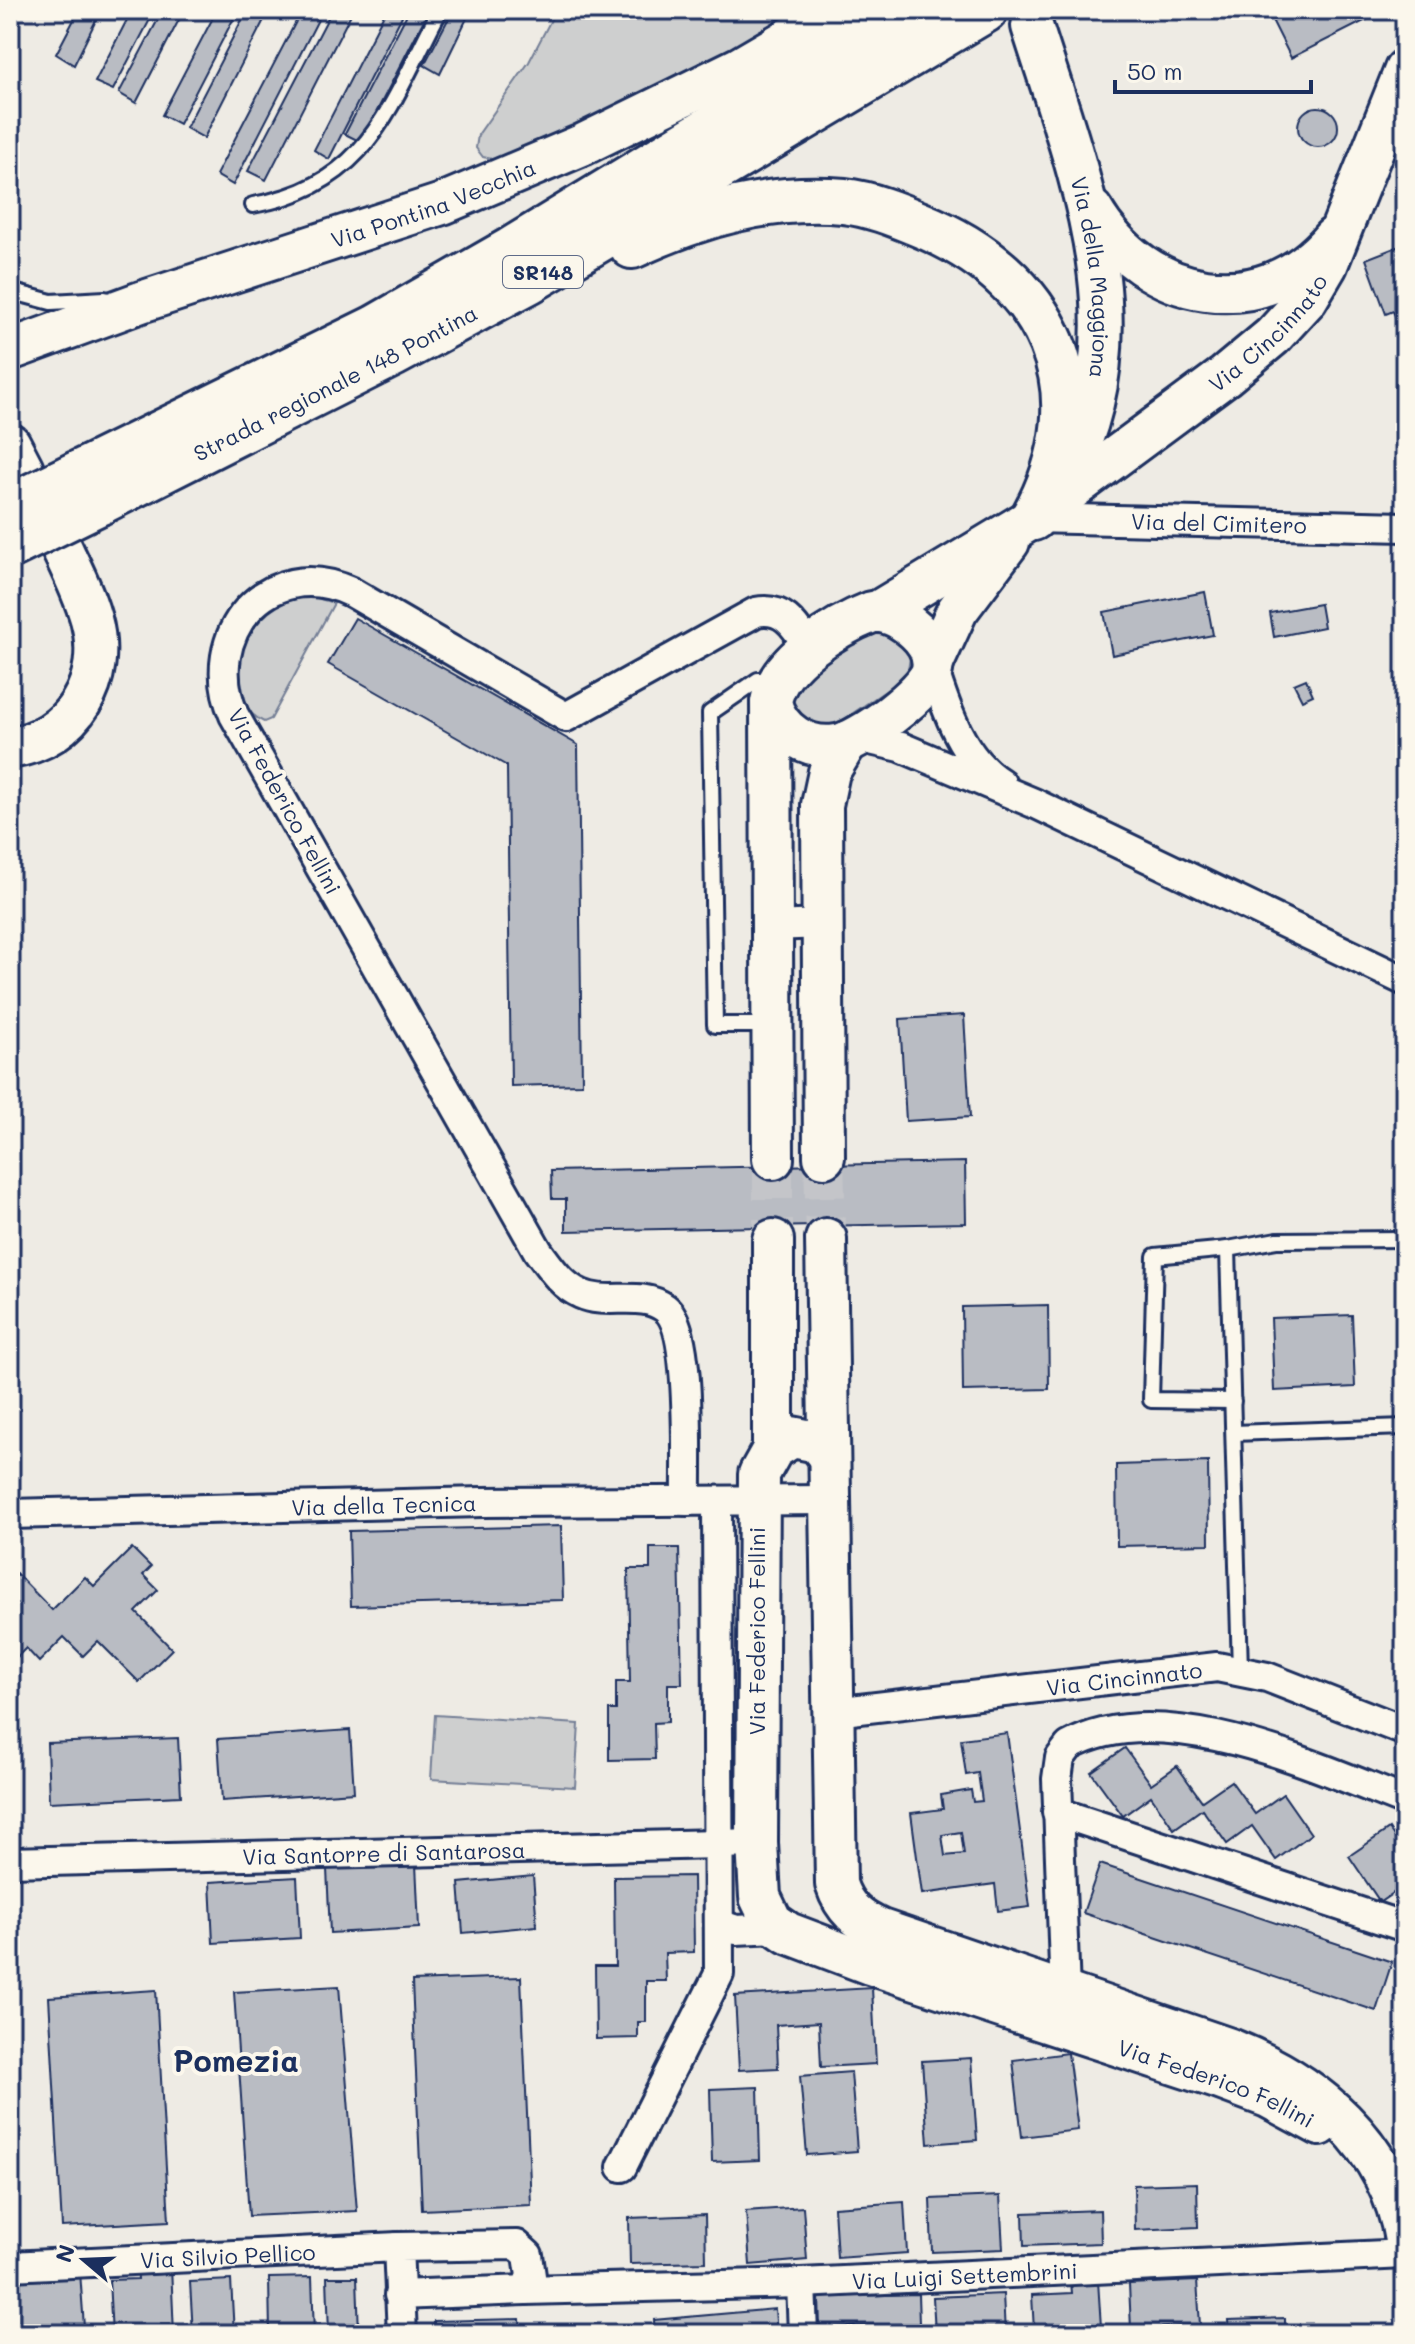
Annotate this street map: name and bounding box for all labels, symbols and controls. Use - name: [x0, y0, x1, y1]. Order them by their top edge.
- scale bar: [1115, 44, 1311, 94]
- text: 50 m: [1127, 55, 1183, 86]
- street label: Via Pontina Vecchia: [327, 152, 540, 254]
- street label: Via della Maggiona: [1065, 173, 1116, 380]
- road number: SR148: [503, 256, 583, 288]
- street label: Via Cincinnato: [1202, 269, 1333, 398]
- street label: Strada regionale 148 Pontina: [188, 297, 482, 467]
- street label: Via del Cimitero: [1131, 506, 1307, 539]
- street label: Via Federico Fellini: [222, 703, 348, 899]
- street label: Via della Tecnica: [291, 1488, 477, 1521]
- street label: Via Federico Fellini: [742, 1527, 771, 1735]
- street label: Via Cincinnato: [1044, 1654, 1204, 1701]
- street label: Via Santorre di Santarosa: [242, 1834, 526, 1871]
- street label: Via Federico Fellini: [1114, 2032, 1320, 2134]
- district label: Pomezia: [173, 2040, 299, 2080]
- north arrow: [44, 2220, 124, 2300]
- street label: Via Silvio Pellico: [139, 2237, 316, 2274]
- text: N: [48, 2241, 81, 2266]
- street label: Via Luigi Settembrini: [851, 2255, 1078, 2295]

